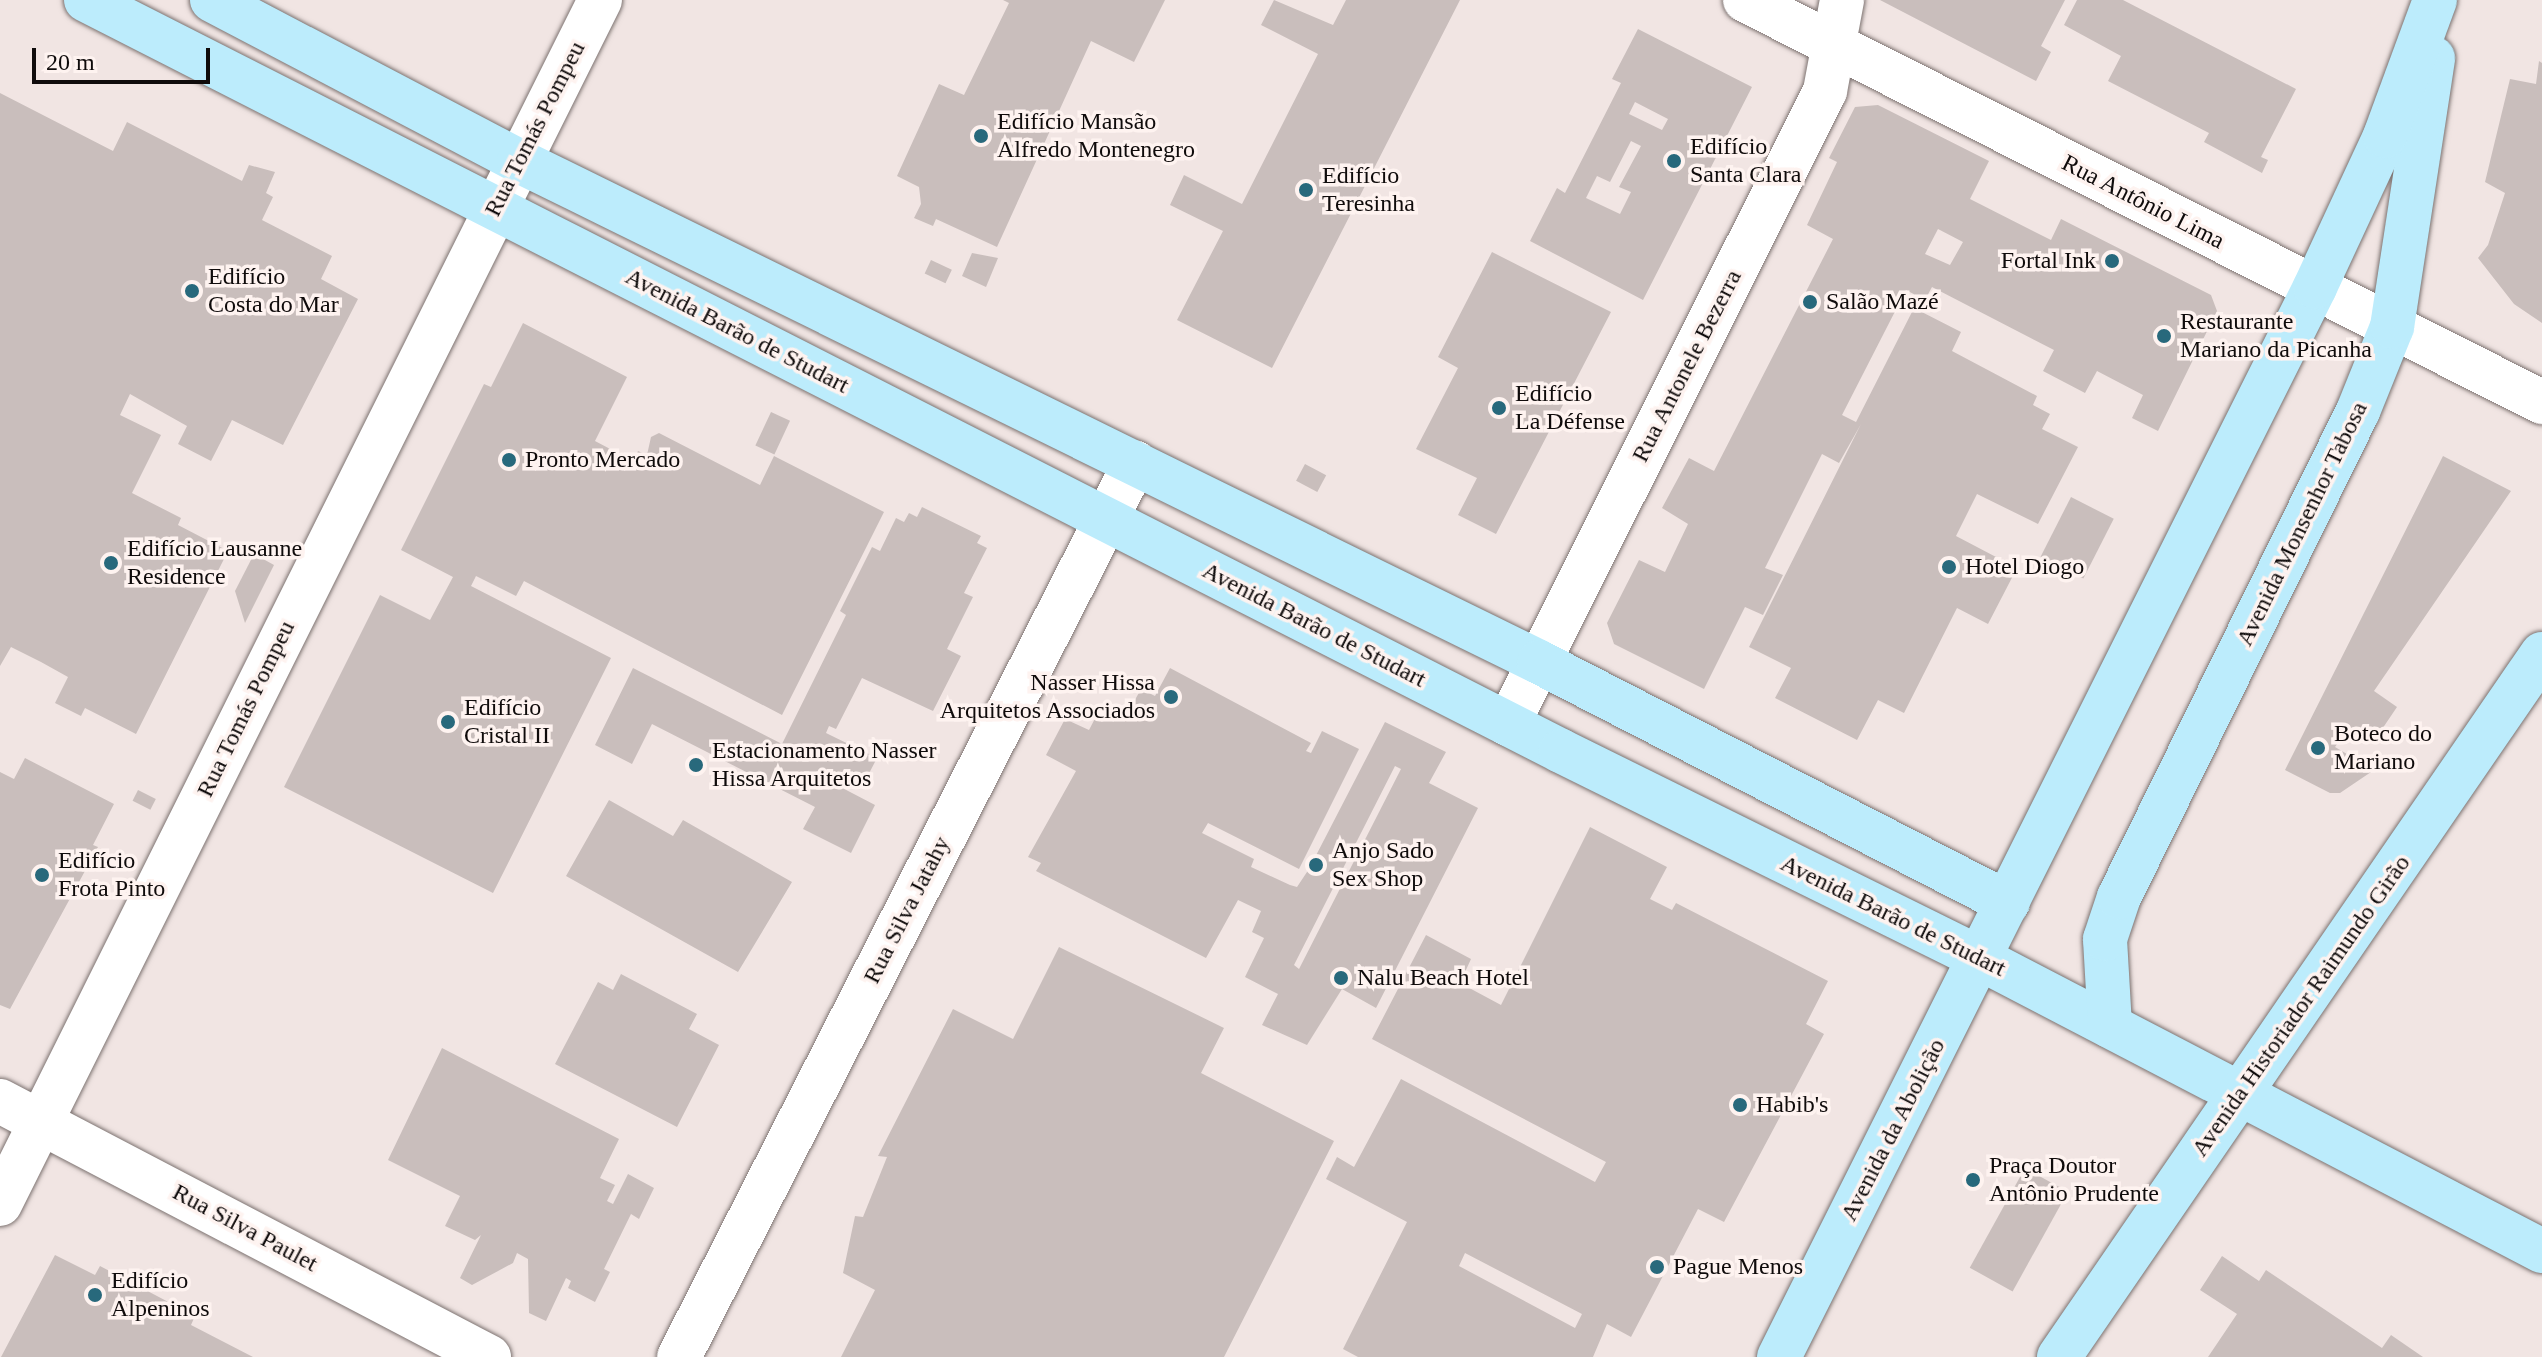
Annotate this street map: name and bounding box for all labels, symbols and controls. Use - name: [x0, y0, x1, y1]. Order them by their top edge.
- scale bar: [36, 32, 214, 82]
- street label: Rua Tomás Pompeu: [478, 36, 592, 222]
- text: 20 m: [46, 49, 95, 75]
- place label: Edifício Mansão Alfredo Montenegro: [997, 108, 1195, 164]
- marker: Edifício Mansão Alfredo Montenegro: [972, 127, 990, 145]
- place label: Edifício Santa Clara: [1690, 133, 1801, 189]
- street label: Rua Antônio Lima: [2056, 148, 2230, 256]
- marker: Edifício Santa Clara: [1665, 152, 1683, 170]
- place label: Edifício Teresinha: [1322, 162, 1415, 218]
- marker: Edifício Teresinha: [1297, 181, 1315, 199]
- place label: Fortal Ink: [2001, 247, 2096, 275]
- marker: Fortal Ink: [2103, 252, 2121, 270]
- street label: Avenida Barão de Studart: [621, 262, 853, 400]
- place label: Edifício Costa do Mar: [208, 263, 339, 319]
- street label: Rua Antonele Bezerra: [1626, 264, 1748, 468]
- marker: Edifício Costa do Mar: [183, 282, 201, 300]
- place label: Salão Mazé: [1826, 288, 1939, 316]
- marker: Salão Mazé: [1801, 293, 1819, 311]
- place label: Restaurante Mariano da Picanha: [2180, 308, 2372, 364]
- marker: Restaurante Mariano da Picanha: [2155, 327, 2173, 345]
- place label: Edifício La Défense: [1515, 380, 1625, 436]
- street label: Avenida Monsenhor Tabosa: [2230, 397, 2374, 651]
- marker: Edifício La Défense: [1490, 399, 1508, 417]
- place label: Pronto Mercado: [525, 446, 680, 474]
- marker: Pronto Mercado: [500, 451, 518, 469]
- place label: Edifício Lausanne Residence: [127, 535, 302, 591]
- place label: Hotel Diogo: [1965, 553, 2084, 581]
- marker: Edifício Lausanne Residence: [102, 554, 120, 572]
- street label: Avenida Barão de Studart: [1198, 556, 1430, 694]
- marker: Hotel Diogo: [1940, 558, 1958, 576]
- street label: Rua Tomás Pompeu: [191, 616, 301, 802]
- place label: Nasser Hissa Arquitetos Associados: [938, 669, 1155, 725]
- marker: Nasser Hissa Arquitetos Associados: [1162, 688, 1180, 706]
- place label: Edifício Cristal II: [464, 694, 550, 750]
- marker: Edifício Cristal II: [439, 713, 457, 731]
- place label: Boteco do Mariano: [2334, 720, 2432, 776]
- place label: Estacionamento Nasser Hissa Arquitetos: [712, 737, 937, 793]
- marker: Boteco do Mariano: [2309, 739, 2327, 757]
- marker: Estacionamento Nasser Hissa Arquitetos: [687, 756, 705, 774]
- street label: Rua Silva Jatahy: [858, 832, 956, 988]
- place label: Anjo Sado Sex Shop: [1332, 837, 1434, 893]
- place label: Edifício Frota Pinto: [58, 847, 165, 903]
- street label: Avenida Barão de Studart: [1776, 849, 2010, 983]
- street label: Avenida Historiador Raimundo Girão: [2186, 850, 2416, 1162]
- marker: Anjo Sado Sex Shop: [1307, 856, 1325, 874]
- marker: Edifício Frota Pinto: [33, 866, 51, 884]
- place label: Nalu Beach Hotel: [1357, 964, 1529, 992]
- marker: Nalu Beach Hotel: [1332, 969, 1350, 987]
- street label: Avenida da Abolição: [1834, 1033, 1952, 1227]
- place label: Habib's: [1756, 1091, 1828, 1119]
- marker: Habib's: [1731, 1096, 1749, 1114]
- place label: Praça Doutor Antônio Prudente: [1989, 1152, 2159, 1208]
- marker: Praça Doutor Antônio Prudente: [1964, 1171, 1982, 1189]
- street label: Rua Silva Paulet: [168, 1178, 322, 1278]
- place label: Pague Menos: [1673, 1253, 1803, 1281]
- marker: Pague Menos: [1648, 1258, 1666, 1276]
- place label: Edifício Alpeninos: [111, 1267, 210, 1323]
- marker: Edifício Alpeninos: [86, 1286, 104, 1304]

